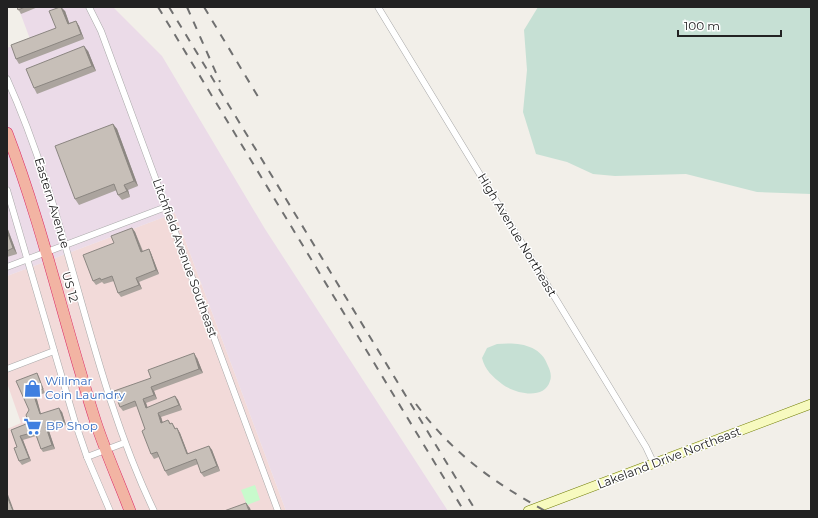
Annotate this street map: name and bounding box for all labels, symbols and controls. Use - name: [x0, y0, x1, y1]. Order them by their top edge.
- scale bar: [678, 12, 781, 38]
- text: 100 m: [684, 18, 720, 33]
- street label: Eastern Avenue: [32, 156, 73, 250]
- street label: High Avenue Northeast: [475, 170, 560, 299]
- street label: Litchfield Avenue Southeast: [150, 176, 221, 339]
- street label: US 12: [59, 270, 82, 304]
- place label: Willmar Coin Laundry: [45, 373, 125, 402]
- shop icon: Willmar Coin Laundry: [22, 378, 42, 398]
- supermarket icon: BP Shop: [23, 416, 43, 436]
- place label: BP Shop: [46, 418, 98, 433]
- street label: Lakeland Drive Northeast: [595, 423, 743, 492]

